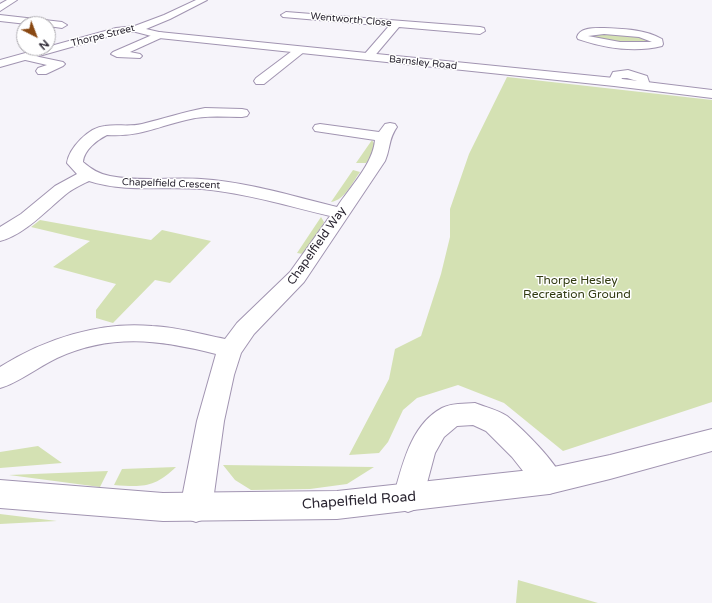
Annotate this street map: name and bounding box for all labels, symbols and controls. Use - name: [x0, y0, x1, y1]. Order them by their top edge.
- street label: Wentworth Close: [310, 10, 392, 30]
- north arrow: [16, 16, 56, 56]
- street label: Thorpe Street: [70, 22, 136, 50]
- text: N: [36, 37, 51, 52]
- street label: Barnsley Road: [388, 53, 458, 73]
- street label: Chapelfield Crescent: [122, 176, 220, 192]
- street label: Chapelfield Way: [285, 204, 349, 288]
- park label: Thorpe Hesley Recreation Ground: [523, 274, 631, 302]
- street label: Chapelfield Road: [301, 489, 417, 513]

